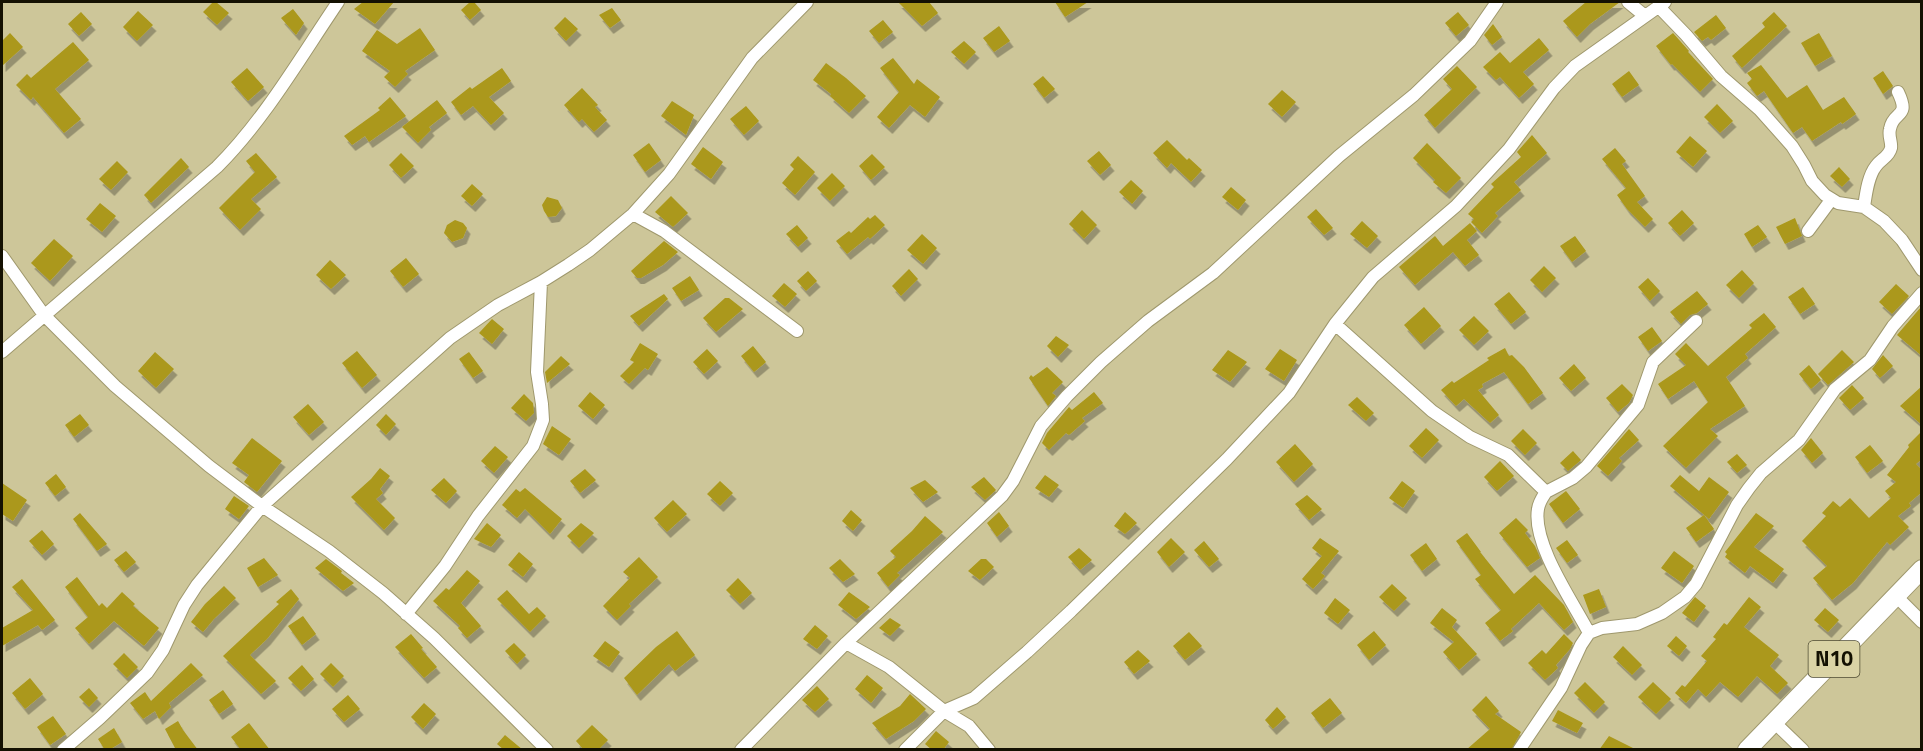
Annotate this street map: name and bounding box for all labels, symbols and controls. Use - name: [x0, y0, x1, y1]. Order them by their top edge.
- road number: N10: [1808, 641, 1860, 677]

